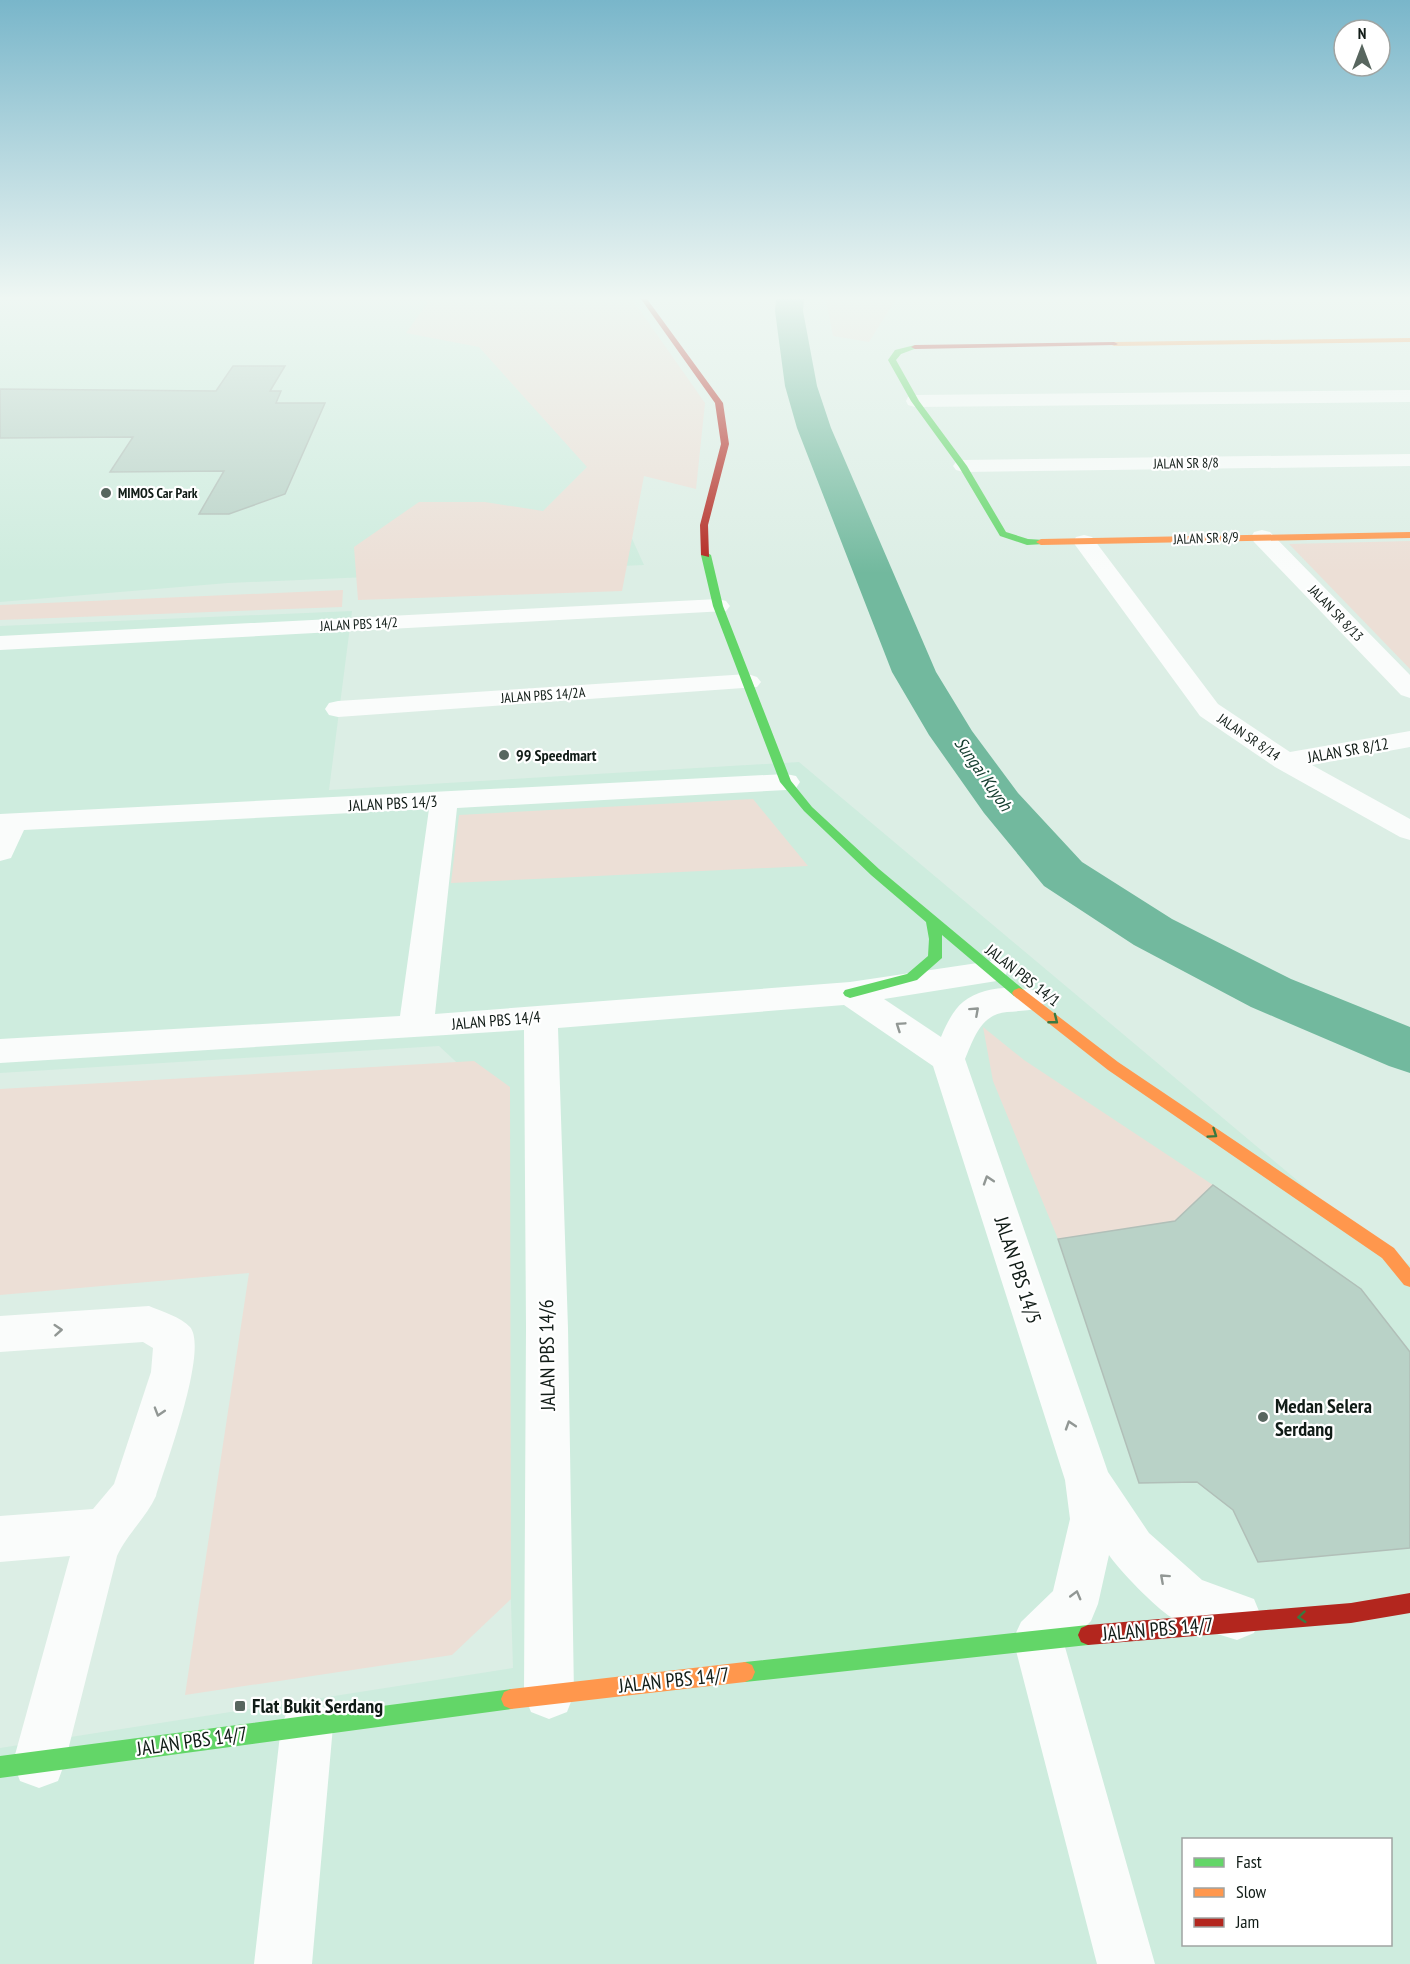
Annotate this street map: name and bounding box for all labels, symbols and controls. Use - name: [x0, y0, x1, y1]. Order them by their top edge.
- north arrow: [1332, 18, 1392, 78]
- text: N: [1358, 23, 1366, 43]
- street label: JALAN SR 8/8: [1152, 453, 1219, 473]
- place label: MIMOS Car Park: [118, 484, 198, 502]
- marker: MIMOS Car Park: [99, 486, 113, 500]
- street label: JALAN SR 8/9: [1172, 528, 1239, 548]
- street label: JALAN SR 8/13: [1304, 580, 1367, 645]
- street label: JALAN PBS 14/2: [319, 613, 398, 635]
- street label: JALAN PBS 14/2A: [499, 683, 586, 707]
- street label: JALAN SR 8/14: [1213, 709, 1284, 765]
- water label: Sungai Kuyoh: [950, 732, 1018, 816]
- street label: JALAN SR 8/12: [1305, 733, 1390, 767]
- place label: 99 Speedmart: [516, 745, 597, 765]
- marker: 99 Speedmart: [497, 748, 511, 762]
- street label: JALAN PBS 14/3: [347, 791, 438, 815]
- street label: JALAN PBS 14/1: [981, 939, 1064, 1010]
- street label: JALAN PBS 14/4: [450, 1006, 541, 1034]
- one-way arrow: [968, 1007, 979, 1018]
- one-way arrow: [1048, 1013, 1059, 1024]
- one-way arrow: [896, 1022, 907, 1033]
- one-way arrow: [1206, 1127, 1217, 1138]
- one-way arrow: [983, 1175, 996, 1186]
- street label: JALAN PBS 14/5: [988, 1212, 1048, 1327]
- street label: JALAN PBS 14/6: [533, 1299, 561, 1412]
- one-way arrow: [54, 1324, 63, 1337]
- place label: Medan Selera Serdang: [1275, 1393, 1372, 1442]
- one-way arrow: [154, 1406, 166, 1417]
- marker: Medan Selera Serdang: [1256, 1410, 1270, 1424]
- one-way arrow: [1064, 1420, 1077, 1431]
- one-way arrow: [1161, 1574, 1171, 1585]
- one-way arrow: [1068, 1591, 1081, 1601]
- street label: JALAN PBS 14/7: [1100, 1611, 1215, 1647]
- one-way arrow: [1298, 1611, 1307, 1624]
- street label: JALAN PBS 14/7: [616, 1661, 731, 1699]
- place label: Flat Bukit Serdang: [252, 1693, 383, 1719]
- marker: Flat Bukit Serdang: [233, 1699, 247, 1713]
- street label: JALAN PBS 14/7: [134, 1720, 249, 1762]
- legend: [1182, 1838, 1392, 1946]
- text: Fast: [1236, 1850, 1262, 1873]
- text: Slow: [1236, 1880, 1267, 1903]
- text: Jam: [1235, 1910, 1259, 1933]

